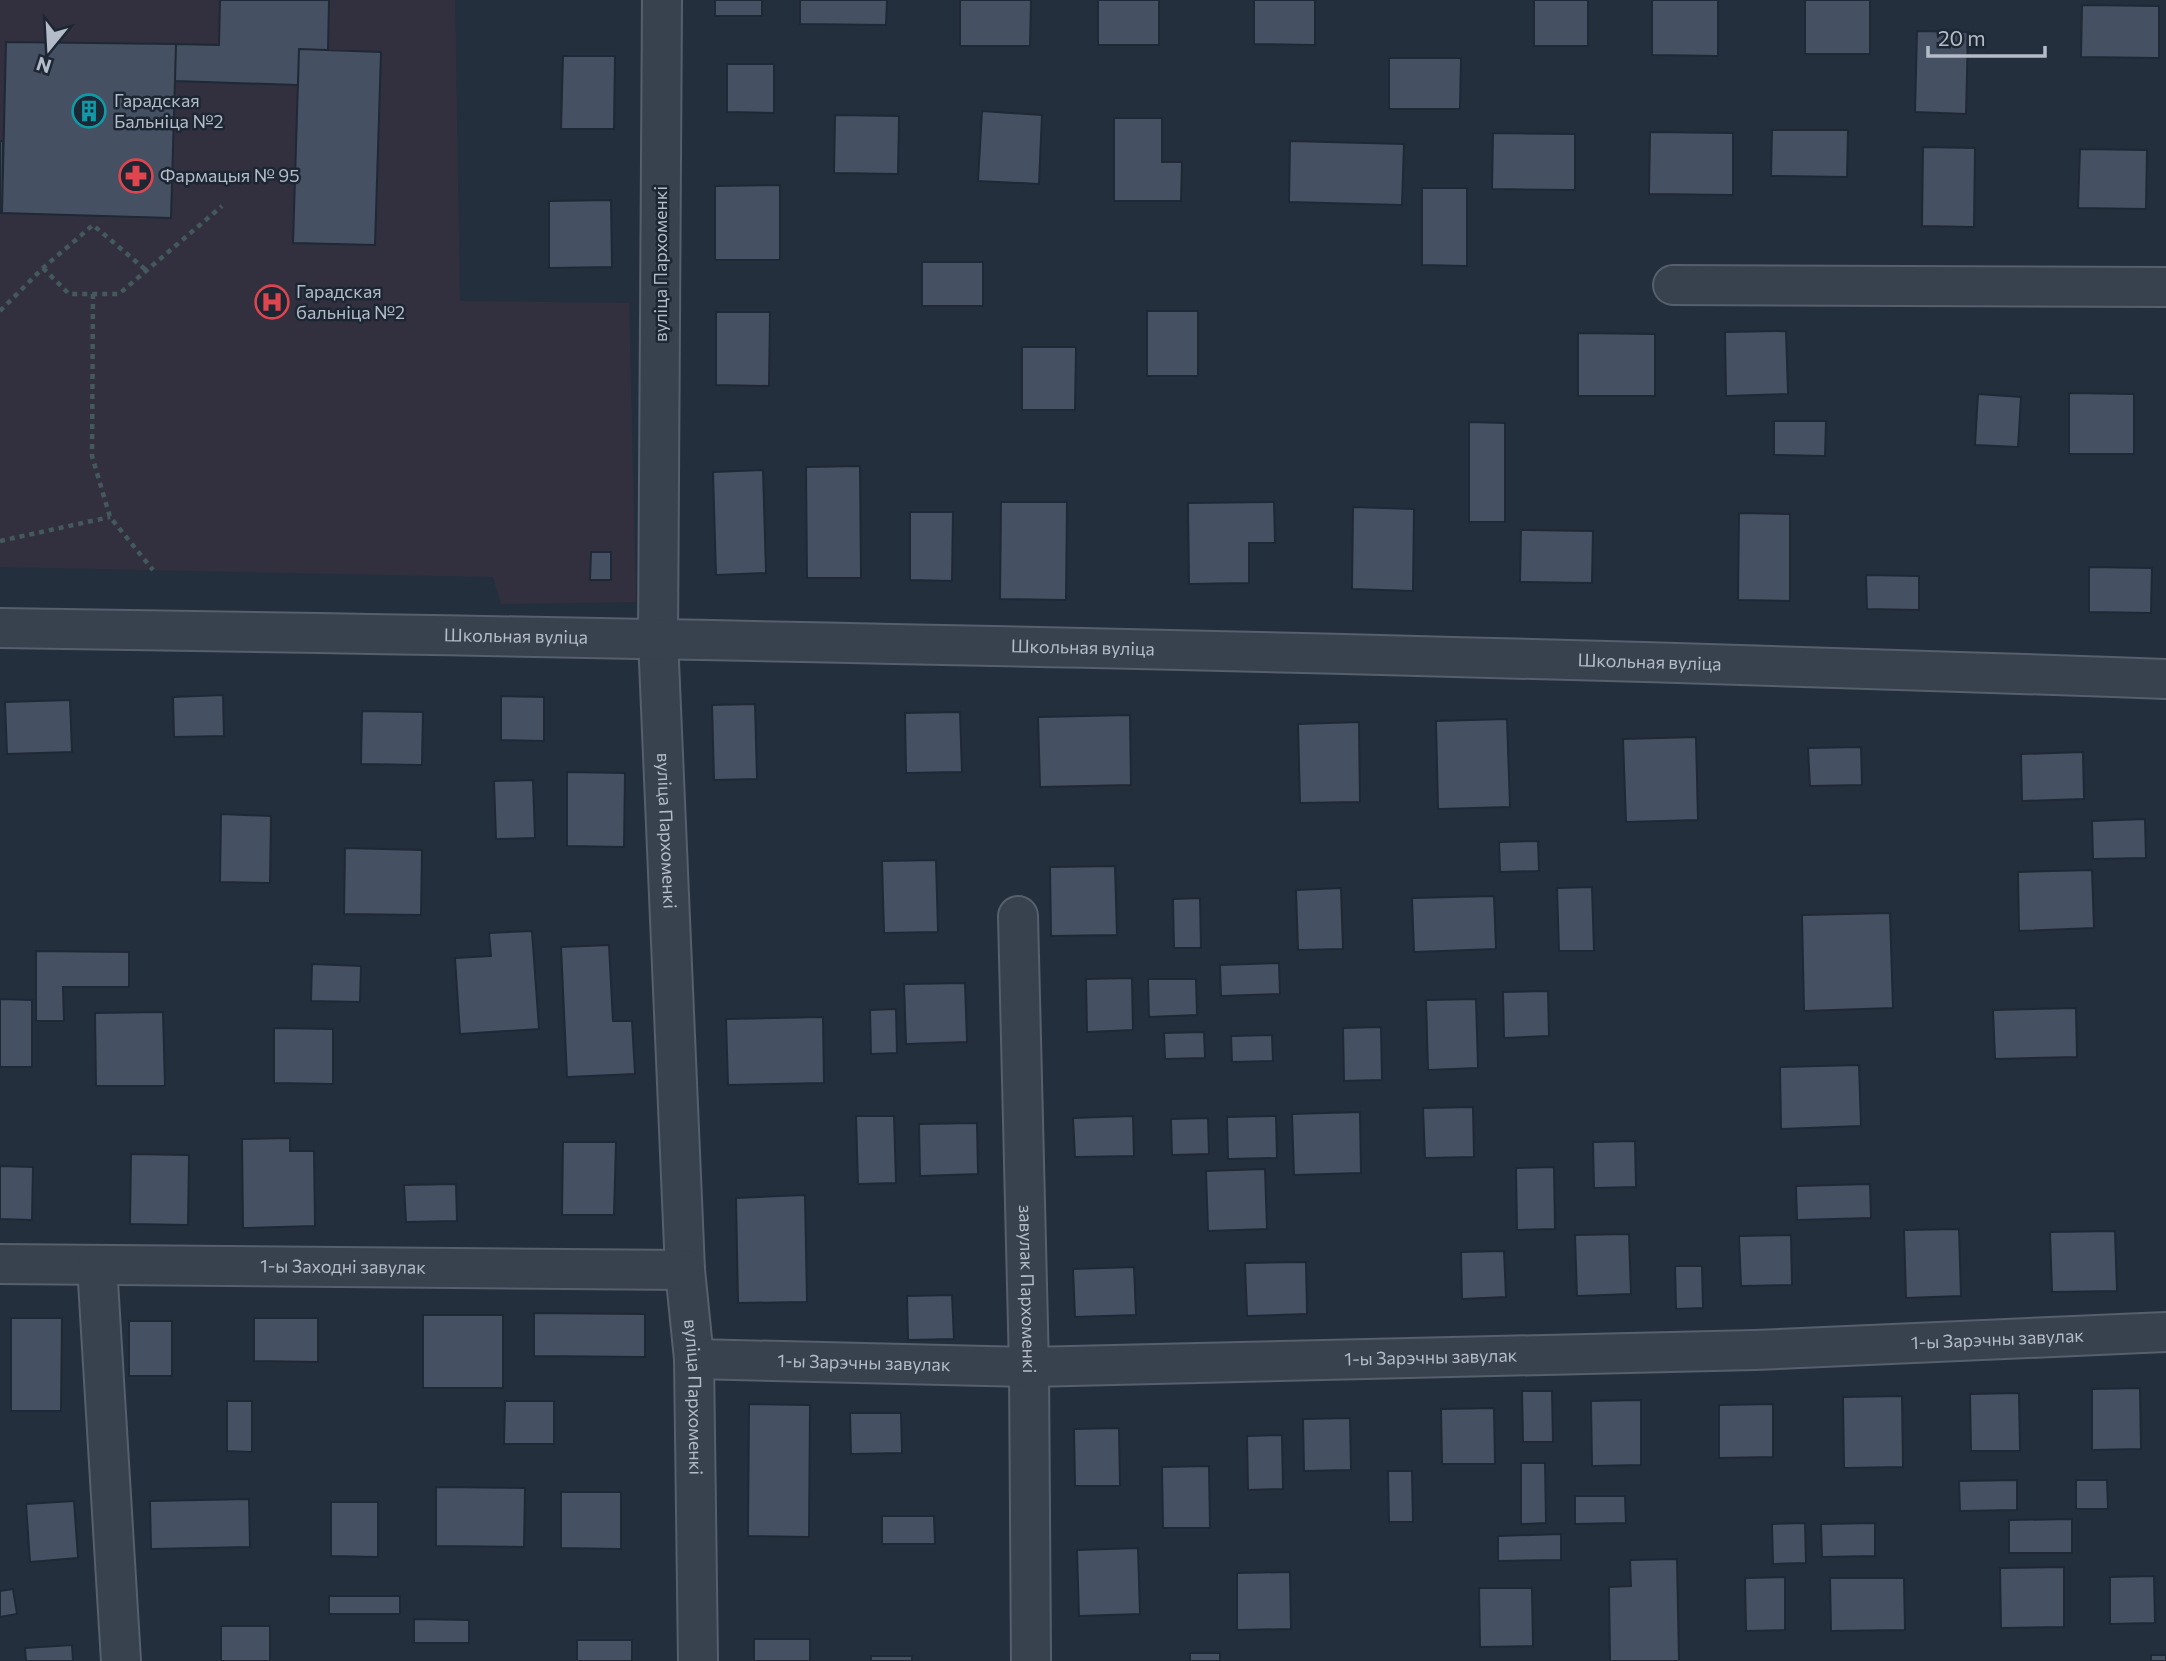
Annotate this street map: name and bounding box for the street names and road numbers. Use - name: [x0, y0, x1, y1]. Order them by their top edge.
- street label: вуліца Пархоменкі: [649, 186, 671, 342]
- street label: Школьная вуліца: [444, 623, 588, 648]
- street label: Школьная вуліца: [1011, 634, 1155, 660]
- street label: Школьная вуліца: [1577, 648, 1722, 674]
- street label: вуліца Пархоменкі: [653, 752, 682, 909]
- street label: завулак Пархоменкі: [1015, 1204, 1041, 1373]
- street label: 1-ы Заходні завулак: [260, 1254, 426, 1278]
- street label: вуліца Пархоменкі: [680, 1318, 708, 1475]
- street label: 1-ы Зарэчны завулак: [1911, 1324, 2085, 1353]
- street label: 1-ы Зарэчны завулак: [1344, 1344, 1518, 1370]
- street label: 1-ы Зарэчны завулак: [777, 1349, 951, 1375]

